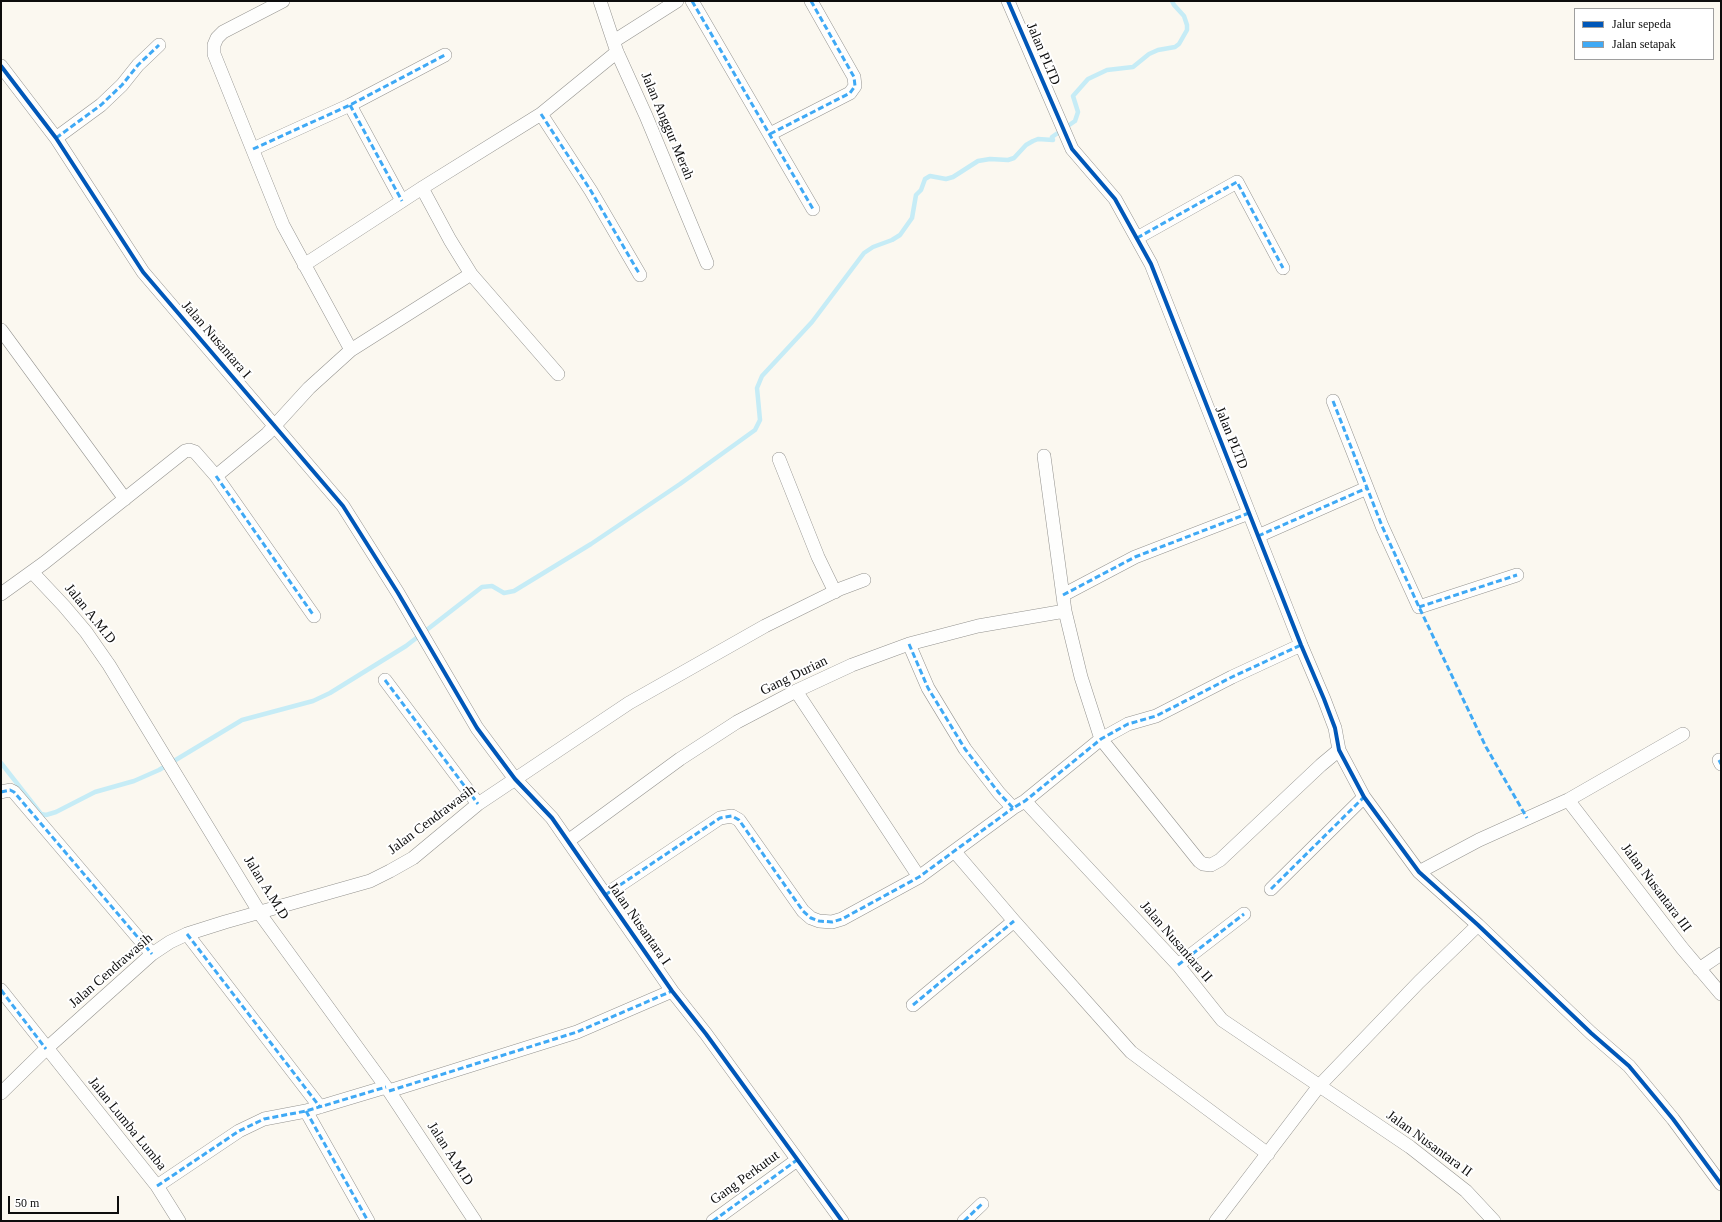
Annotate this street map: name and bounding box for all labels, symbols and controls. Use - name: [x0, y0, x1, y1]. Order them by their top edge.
- legend: [1574, 8, 1714, 60]
- text: Jalur sepeda: [1612, 17, 1671, 31]
- street label: Jalan PLTD: [1022, 20, 1064, 88]
- text: Jalan setapak: [1612, 37, 1676, 51]
- street label: Jalan Anggur Merah: [637, 70, 697, 182]
- street label: Jalan Nusantara I: [178, 298, 254, 382]
- street label: Jalan PLTD: [1211, 404, 1251, 472]
- street label: Jalan A.M.D: [61, 581, 119, 647]
- street label: Gang Durian: [758, 653, 830, 699]
- street label: Jalan Cendrawasih: [385, 782, 479, 858]
- street label: Jalan Nusantara III: [1617, 840, 1695, 936]
- street label: Jalan A.M.D: [240, 853, 292, 923]
- street label: Jalan Nusantara I: [604, 879, 674, 969]
- street label: Jalan Nusantara II: [1136, 898, 1216, 986]
- street label: Jalan Cendrawasih: [66, 930, 156, 1012]
- street label: Jalan Lumba Lumba: [84, 1074, 170, 1174]
- street label: Jalan Nusantara II: [1383, 1107, 1475, 1181]
- street label: Jalan A.M.D: [423, 1119, 477, 1189]
- street label: Gang Perkutut: [707, 1147, 783, 1209]
- scale bar: [10, 1188, 121, 1214]
- text: 50 m: [15, 1196, 39, 1210]

